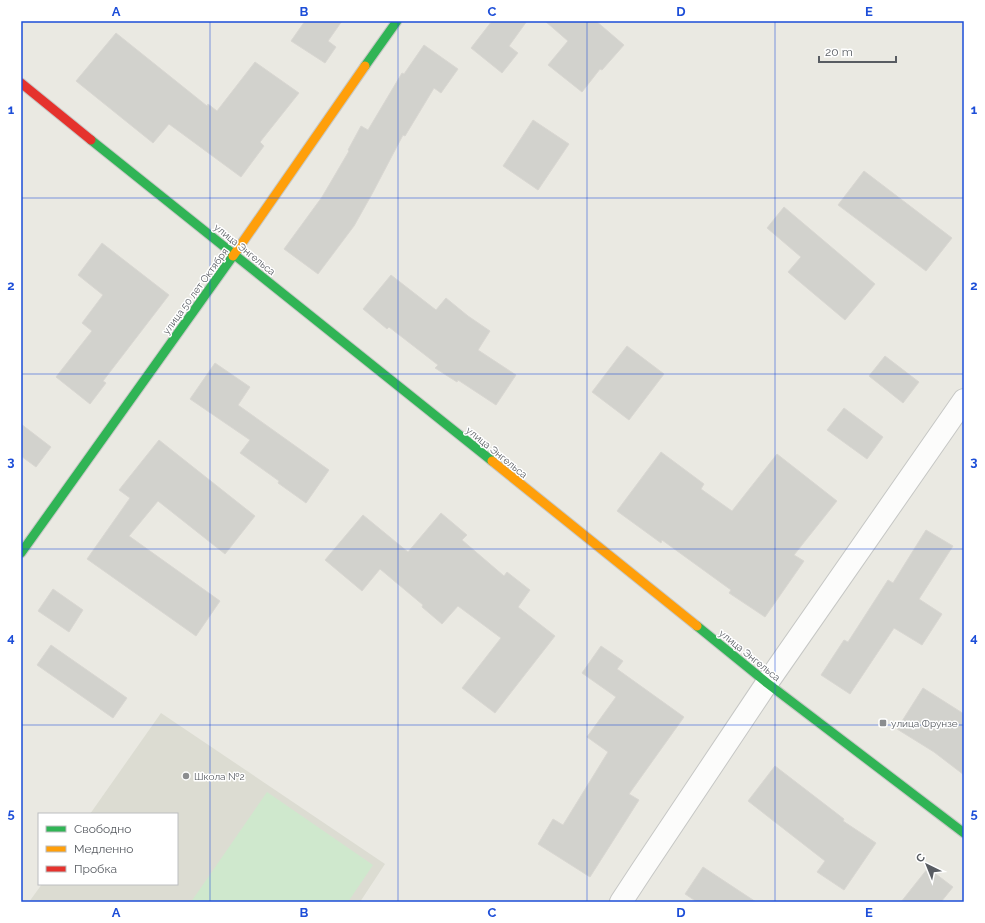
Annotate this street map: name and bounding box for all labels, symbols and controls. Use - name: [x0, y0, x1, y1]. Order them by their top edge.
- text: A: [112, 4, 121, 19]
- text: B: [300, 4, 309, 19]
- text: C: [488, 4, 497, 19]
- text: D: [676, 4, 686, 19]
- text: E: [865, 4, 873, 19]
- scale bar: [819, 38, 896, 64]
- text: 20 m: [825, 45, 853, 59]
- text: 1: [8, 102, 15, 117]
- text: 1: [971, 102, 978, 117]
- street label: улица Энгельса: [212, 221, 277, 277]
- street label: улица 50 лет Октября: [160, 246, 230, 337]
- text: 2: [7, 278, 15, 293]
- text: 2: [970, 278, 978, 293]
- street label: улица Энгельса: [464, 424, 529, 480]
- text: 3: [7, 454, 15, 469]
- text: 3: [970, 454, 978, 469]
- street label: улица Энгельса: [717, 627, 782, 683]
- text: 4: [7, 630, 15, 645]
- text: 4: [970, 630, 978, 645]
- marker: улица Фрунзе: [878, 718, 888, 728]
- place label: улица Фрунзе: [891, 718, 958, 729]
- marker: Школа №2: [181, 771, 191, 781]
- place label: Школа №2: [194, 771, 245, 782]
- text: 5: [7, 806, 15, 821]
- text: 5: [970, 806, 978, 821]
- legend: [38, 813, 178, 885]
- text: Свободно: [74, 822, 131, 836]
- text: Медленно: [74, 842, 133, 856]
- north arrow: [907, 845, 947, 885]
- text: С: [913, 850, 928, 865]
- text: Пробка: [74, 862, 117, 876]
- text: A: [112, 905, 121, 920]
- text: B: [300, 905, 309, 920]
- text: C: [488, 905, 497, 920]
- text: D: [676, 905, 686, 920]
- text: E: [865, 905, 873, 920]

